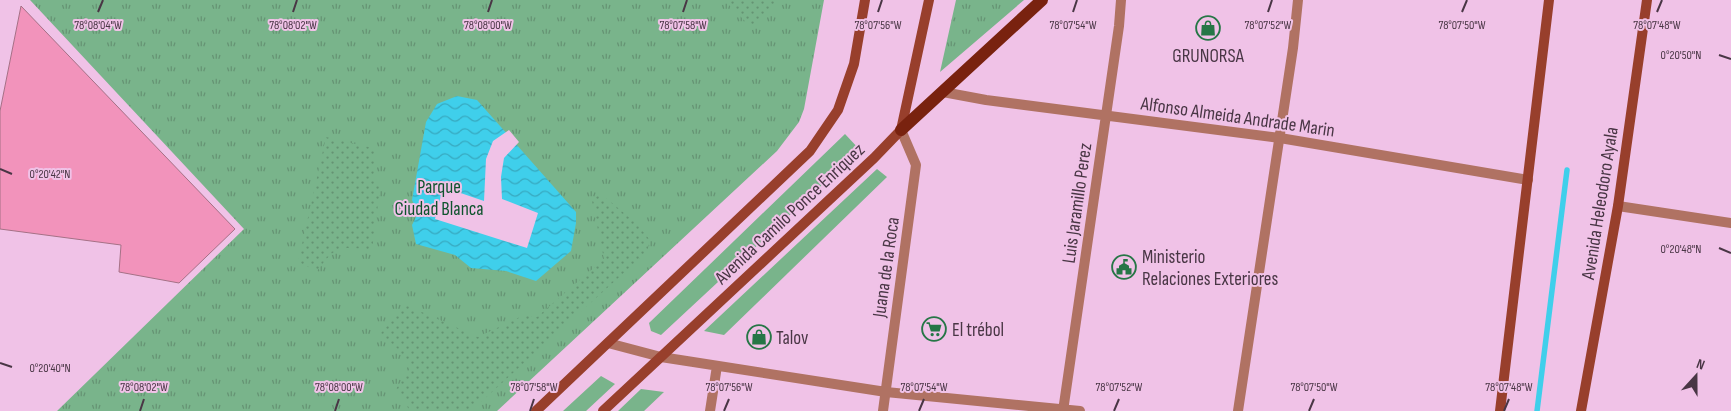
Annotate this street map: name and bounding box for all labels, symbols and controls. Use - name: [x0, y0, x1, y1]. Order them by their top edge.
- shop icon: GRUNORSA: [1195, 15, 1221, 41]
- text: 78°08'04"W: [74, 18, 122, 33]
- text: 78°08'02"W: [269, 18, 317, 33]
- text: 78°08'00"W: [464, 18, 512, 33]
- text: 78°07'58"W: [659, 18, 707, 33]
- text: 78°07'56"W: [854, 18, 902, 33]
- text: 78°07'54"W: [1050, 18, 1097, 33]
- text: 78°07'52"W: [1245, 18, 1292, 33]
- text: 78°07'50"W: [1438, 18, 1486, 33]
- text: 78°07'48"W: [1633, 18, 1681, 33]
- place label: GRUNORSA: [1172, 45, 1245, 68]
- text: 0°20'50"N: [1661, 48, 1701, 63]
- street label: Alfonso Almeida Andrade Marin: [1138, 92, 1336, 142]
- street label: Avenida Heleodoro Ayala: [1577, 125, 1624, 282]
- street label: Avenida Camilo Ponce Enriquez: [710, 139, 870, 290]
- street label: Luis Jaramillo Perez: [1058, 142, 1097, 265]
- text: 0°20'42"N: [30, 167, 70, 182]
- park label: Parque Ciudad Blanca: [395, 176, 483, 221]
- street label: Juana de la Roca: [868, 216, 905, 320]
- text: 0°20'48"N: [1661, 242, 1701, 257]
- place label: Ministerio Relaciones Exteriores: [1142, 246, 1278, 291]
- public building icon: Ministerio Relaciones Exteriores: [1111, 254, 1137, 280]
- supermarket icon: El trébol: [921, 316, 947, 342]
- place label: El trébol: [952, 319, 1004, 342]
- shop icon: Talov: [746, 324, 772, 350]
- place label: Talov: [776, 327, 808, 350]
- north arrow: [1671, 351, 1721, 401]
- text: N: [1694, 355, 1707, 374]
- text: 0°20'40"N: [29, 361, 71, 376]
- text: 78°08'02"W: [120, 380, 168, 395]
- text: 78°08'00"W: [315, 380, 363, 395]
- text: 78°07'58"W: [510, 380, 558, 395]
- text: 78°07'56"W: [705, 380, 753, 395]
- text: 78°07'54"W: [901, 380, 948, 395]
- text: 78°07'52"W: [1096, 380, 1143, 395]
- text: 78°07'50"W: [1290, 380, 1338, 395]
- text: 78°07'48"W: [1485, 380, 1533, 395]

